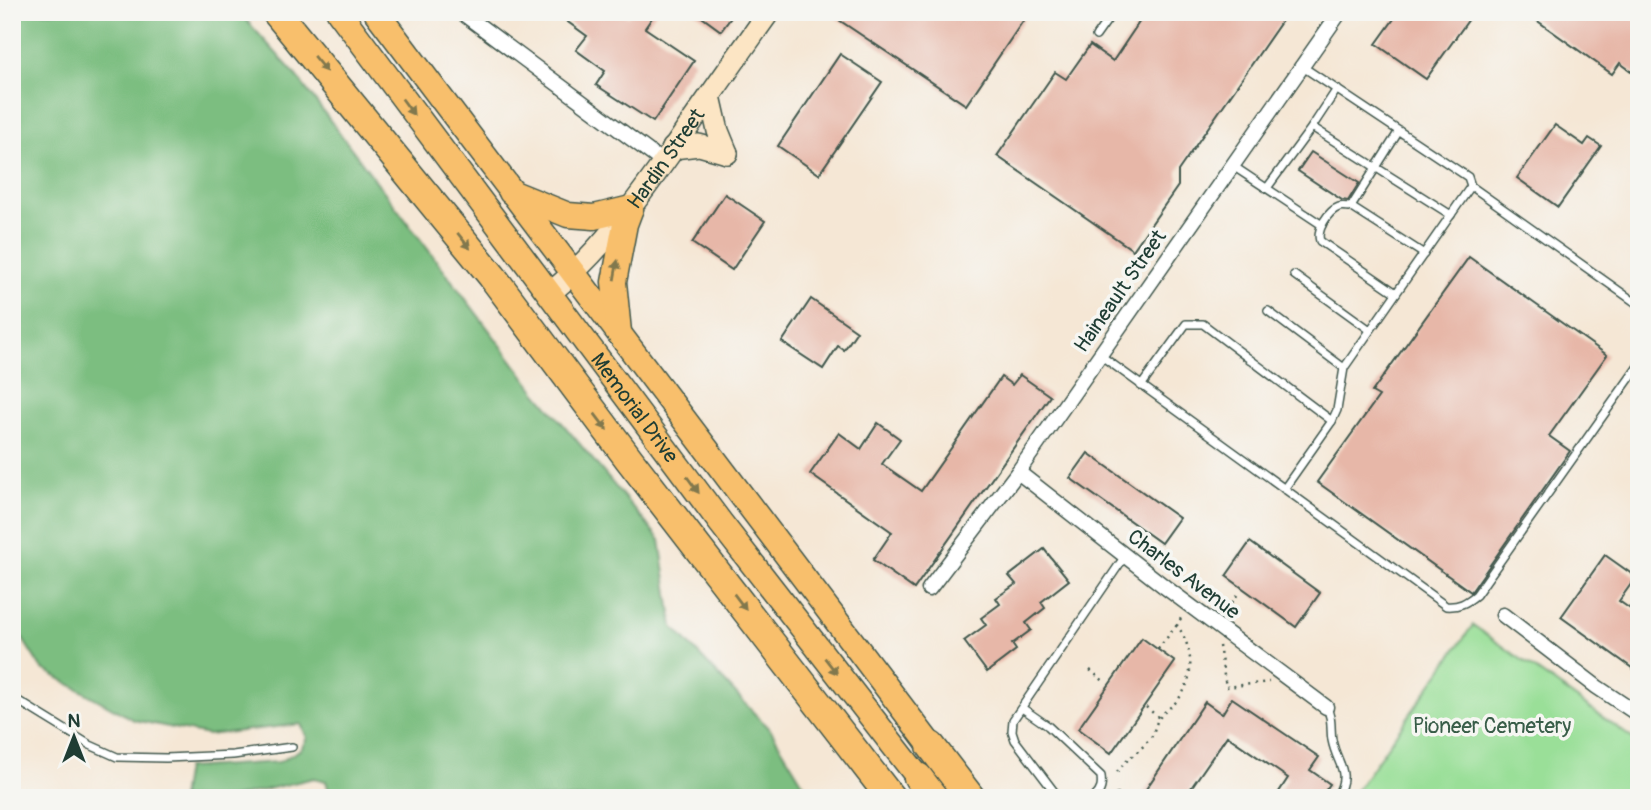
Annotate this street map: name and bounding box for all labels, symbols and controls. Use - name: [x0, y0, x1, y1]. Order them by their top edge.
- one-way arrow: [312, 56, 327, 73]
- one-way arrow: [401, 98, 415, 116]
- street label: Hardin Street: [621, 103, 711, 215]
- street label: Haineault Street: [1068, 224, 1173, 358]
- one-way arrow: [456, 231, 471, 249]
- one-way arrow: [611, 259, 622, 281]
- street label: Memorial Drive: [584, 348, 685, 469]
- one-way arrow: [594, 413, 608, 431]
- one-way arrow: [685, 476, 700, 494]
- street label: Charles Avenue: [1122, 523, 1246, 626]
- one-way arrow: [733, 593, 747, 611]
- one-way arrow: [824, 656, 839, 674]
- north arrow: [38, 702, 108, 772]
- text: N: [68, 709, 81, 733]
- park label: Pioneer Cemetery: [1413, 713, 1571, 740]

